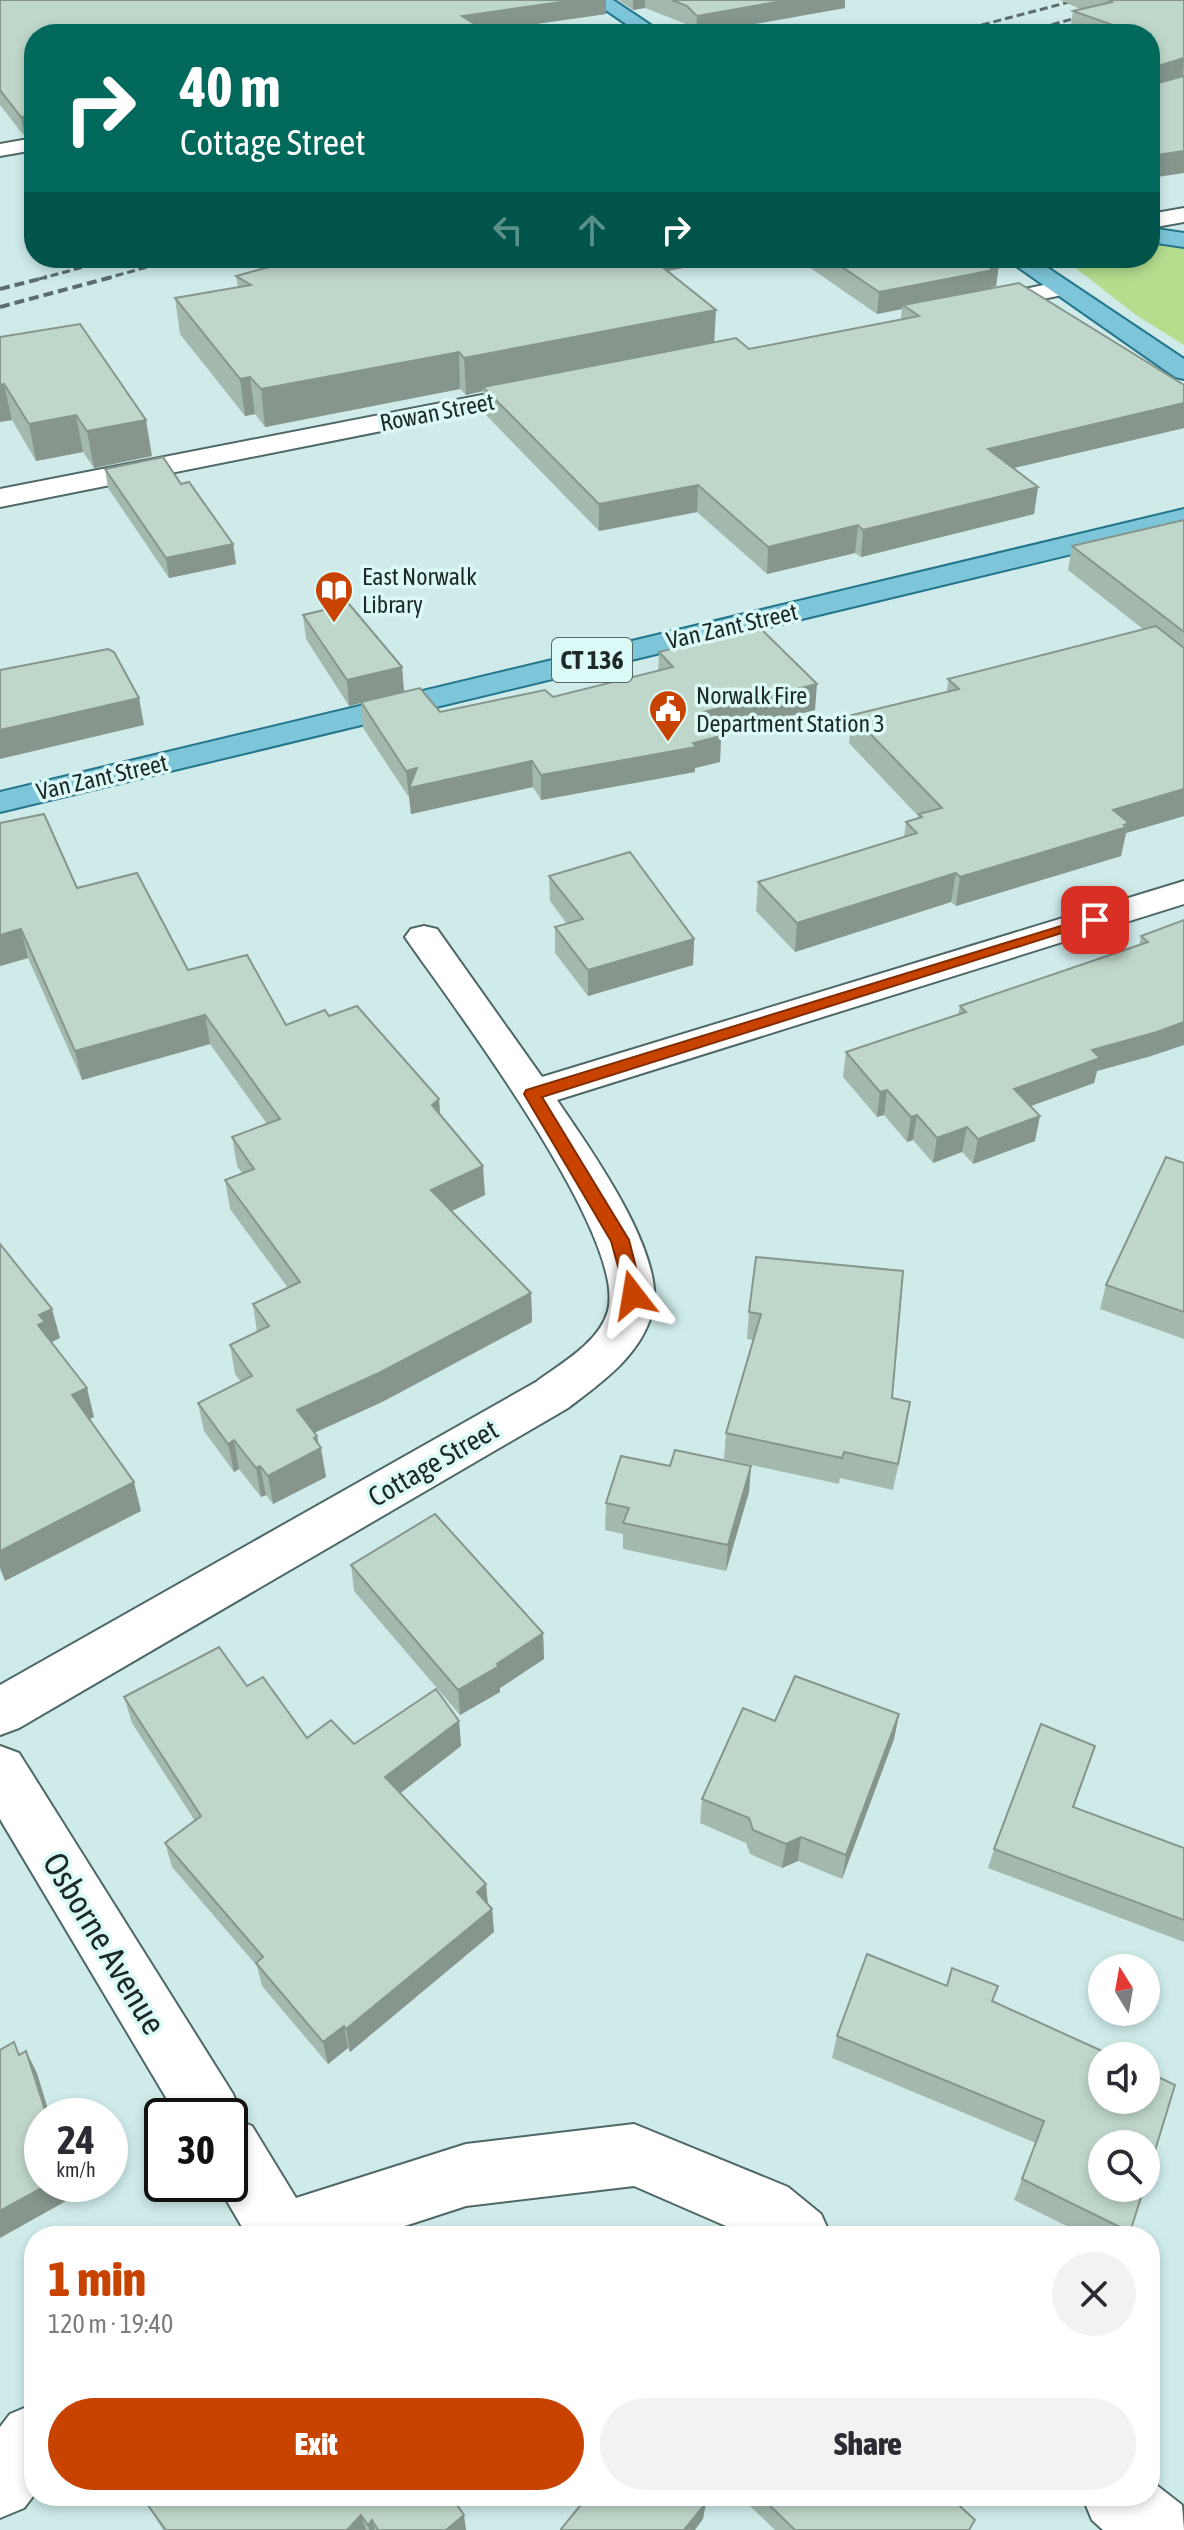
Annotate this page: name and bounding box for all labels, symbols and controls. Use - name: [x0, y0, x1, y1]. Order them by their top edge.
- text: 40 m: [180, 55, 281, 119]
- icon: right: [48, 56, 152, 160]
- text: Cottage Street: [180, 121, 366, 163]
- icon: left: [486, 208, 530, 252]
- icon: ahead: [570, 208, 614, 252]
- icon: right: [654, 208, 698, 252]
- street label: Rowan Street: [378, 388, 497, 436]
- place label: East Norwalk Library: [362, 563, 477, 618]
- library icon: East Norwalk Library: [313, 569, 355, 624]
- street label: Van Zant Street: [664, 598, 800, 654]
- road number: CT 136: [552, 638, 632, 682]
- place label: Norwalk Fire Department Station 3: [696, 682, 885, 737]
- public building icon: Norwalk Fire Department Station 3: [647, 688, 689, 743]
- street label: Van Zant Street: [34, 749, 170, 805]
- pin: [1061, 886, 1129, 954]
- icon: arrive: [1073, 898, 1117, 942]
- position arrow: [591, 1253, 675, 1337]
- street label: Cottage Street: [362, 1413, 504, 1513]
- street label: Osborne Avenue: [36, 1845, 174, 2041]
- north arrow: [1088, 1954, 1160, 2026]
- map controls: [1088, 1954, 1160, 2202]
- button: sound: [1088, 2042, 1160, 2114]
- speed limit sign: 30: [144, 2098, 248, 2202]
- text: 24: [57, 2117, 95, 2162]
- button: search: [1088, 2130, 1160, 2202]
- text: km/h: [56, 2158, 96, 2181]
- text: 1 min: [48, 2251, 146, 2306]
- button: close: [1052, 2252, 1136, 2336]
- text: 120 m · 19:40: [48, 2309, 173, 2339]
- button: Exit: [48, 2398, 584, 2490]
- button: Share: [600, 2398, 1136, 2490]

